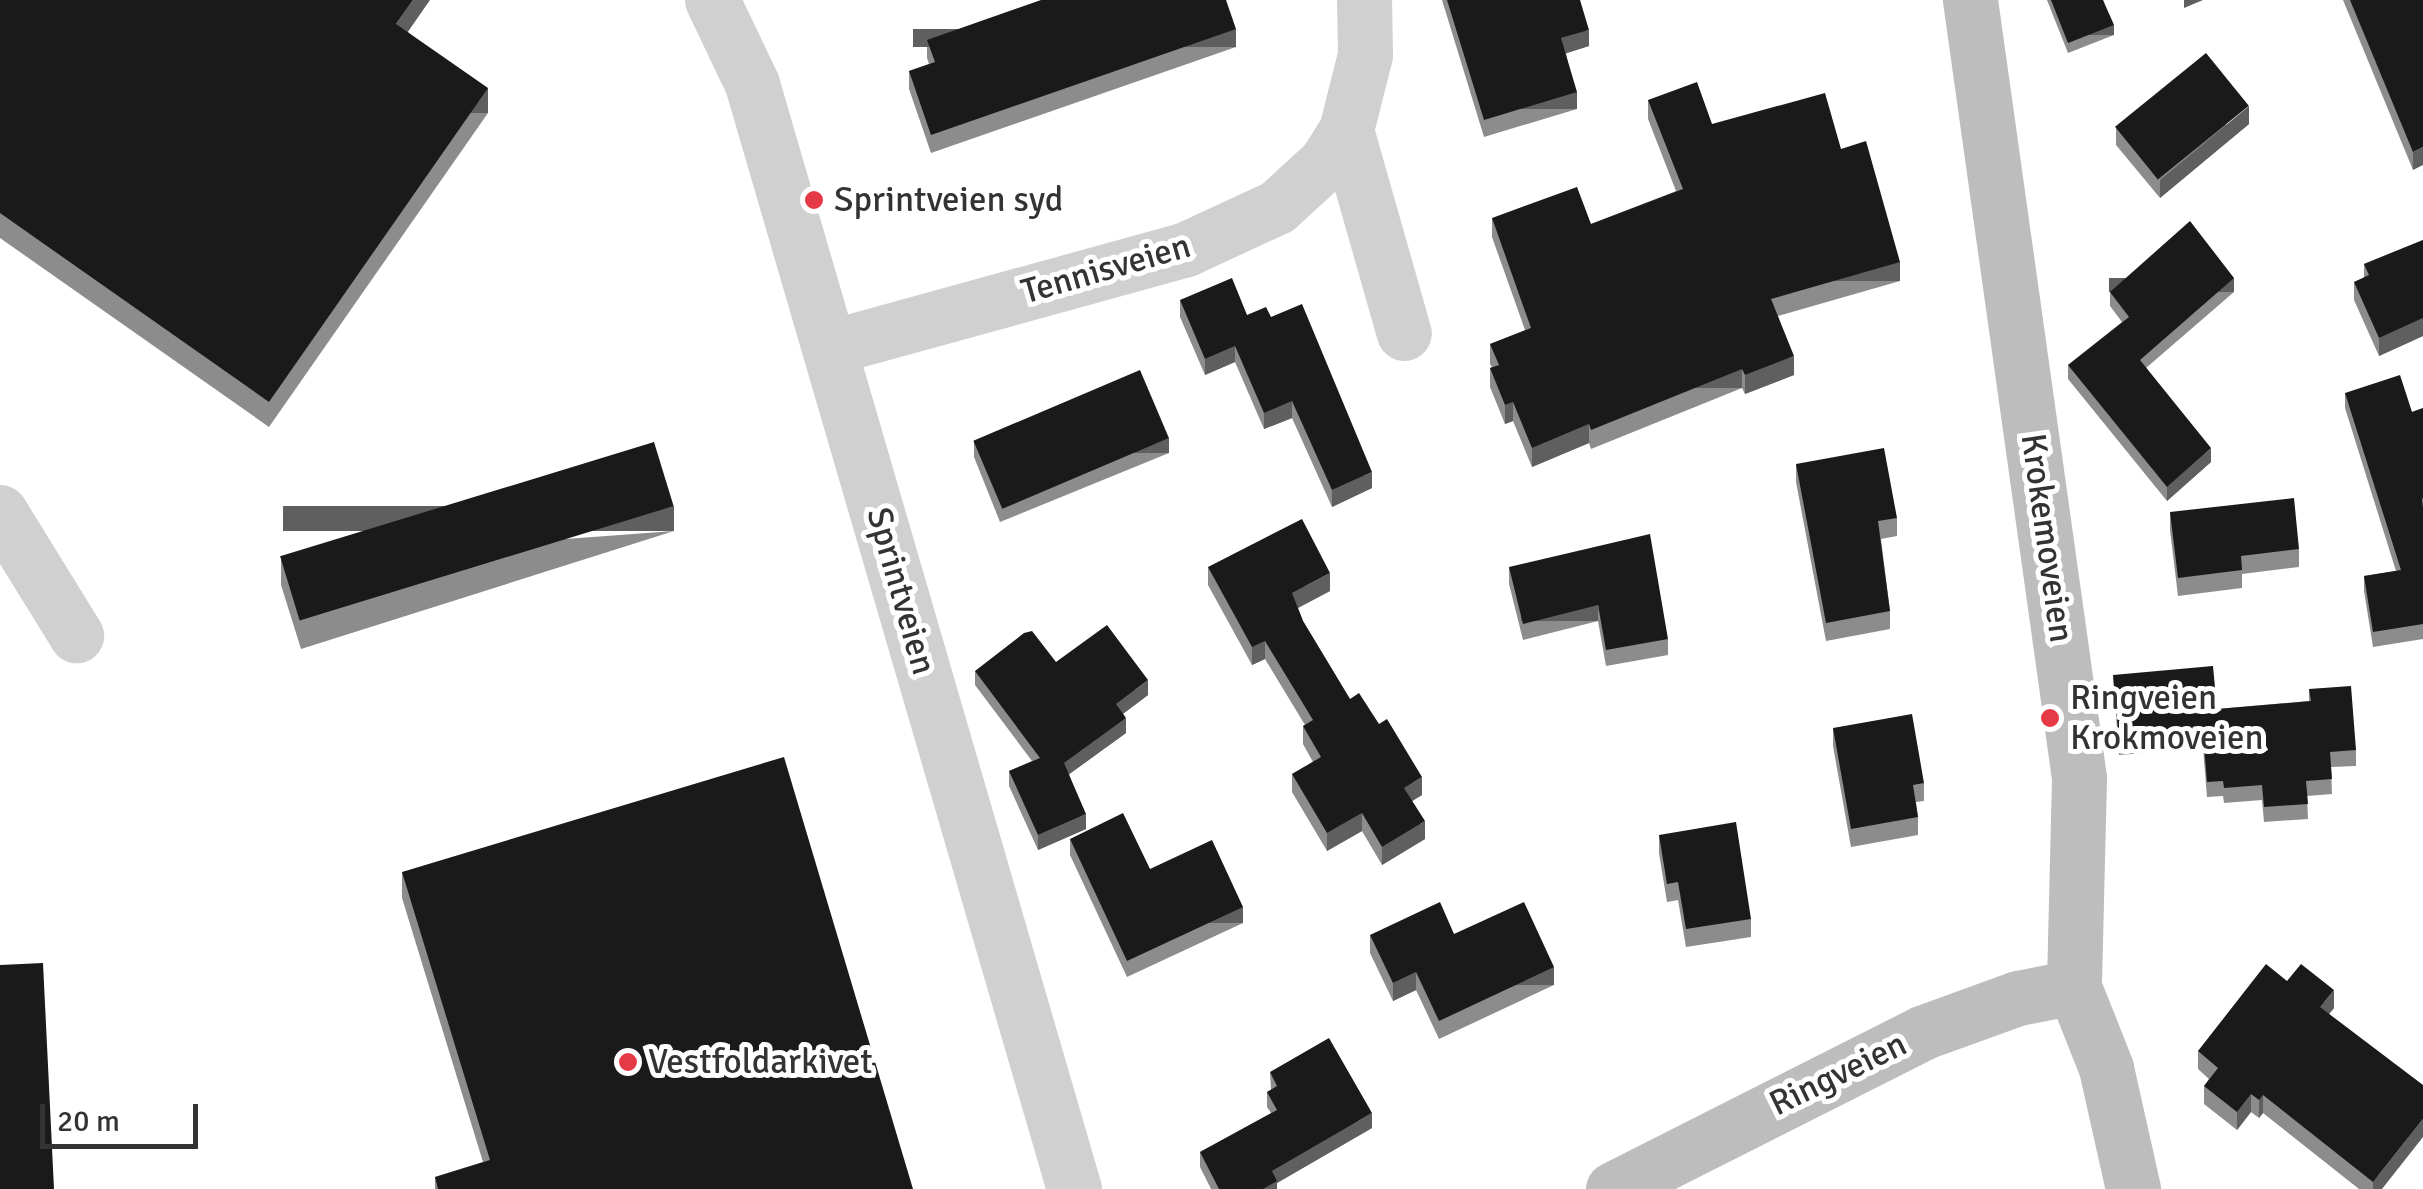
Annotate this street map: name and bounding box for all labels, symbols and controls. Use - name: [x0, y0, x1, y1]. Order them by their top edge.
- place label: Sprintveien syd: [834, 179, 1063, 221]
- marker: Sprintveien syd: [803, 189, 825, 211]
- street label: Tennisveien: [1017, 225, 1195, 313]
- street label: Krokemoveien: [2012, 431, 2082, 645]
- street label: Sprintveien: [857, 503, 945, 679]
- place label: Ringveien Krokmoveien: [2070, 677, 2264, 759]
- marker: Ringveien Krokmoveien: [2039, 707, 2061, 729]
- street label: Ringveien: [1763, 1023, 1913, 1125]
- place label: Vestfoldarkivet: [648, 1041, 873, 1083]
- marker: Vestfoldarkivet: [617, 1051, 639, 1073]
- scale bar: [45, 1084, 202, 1146]
- text: 20 m: [57, 1103, 120, 1140]

